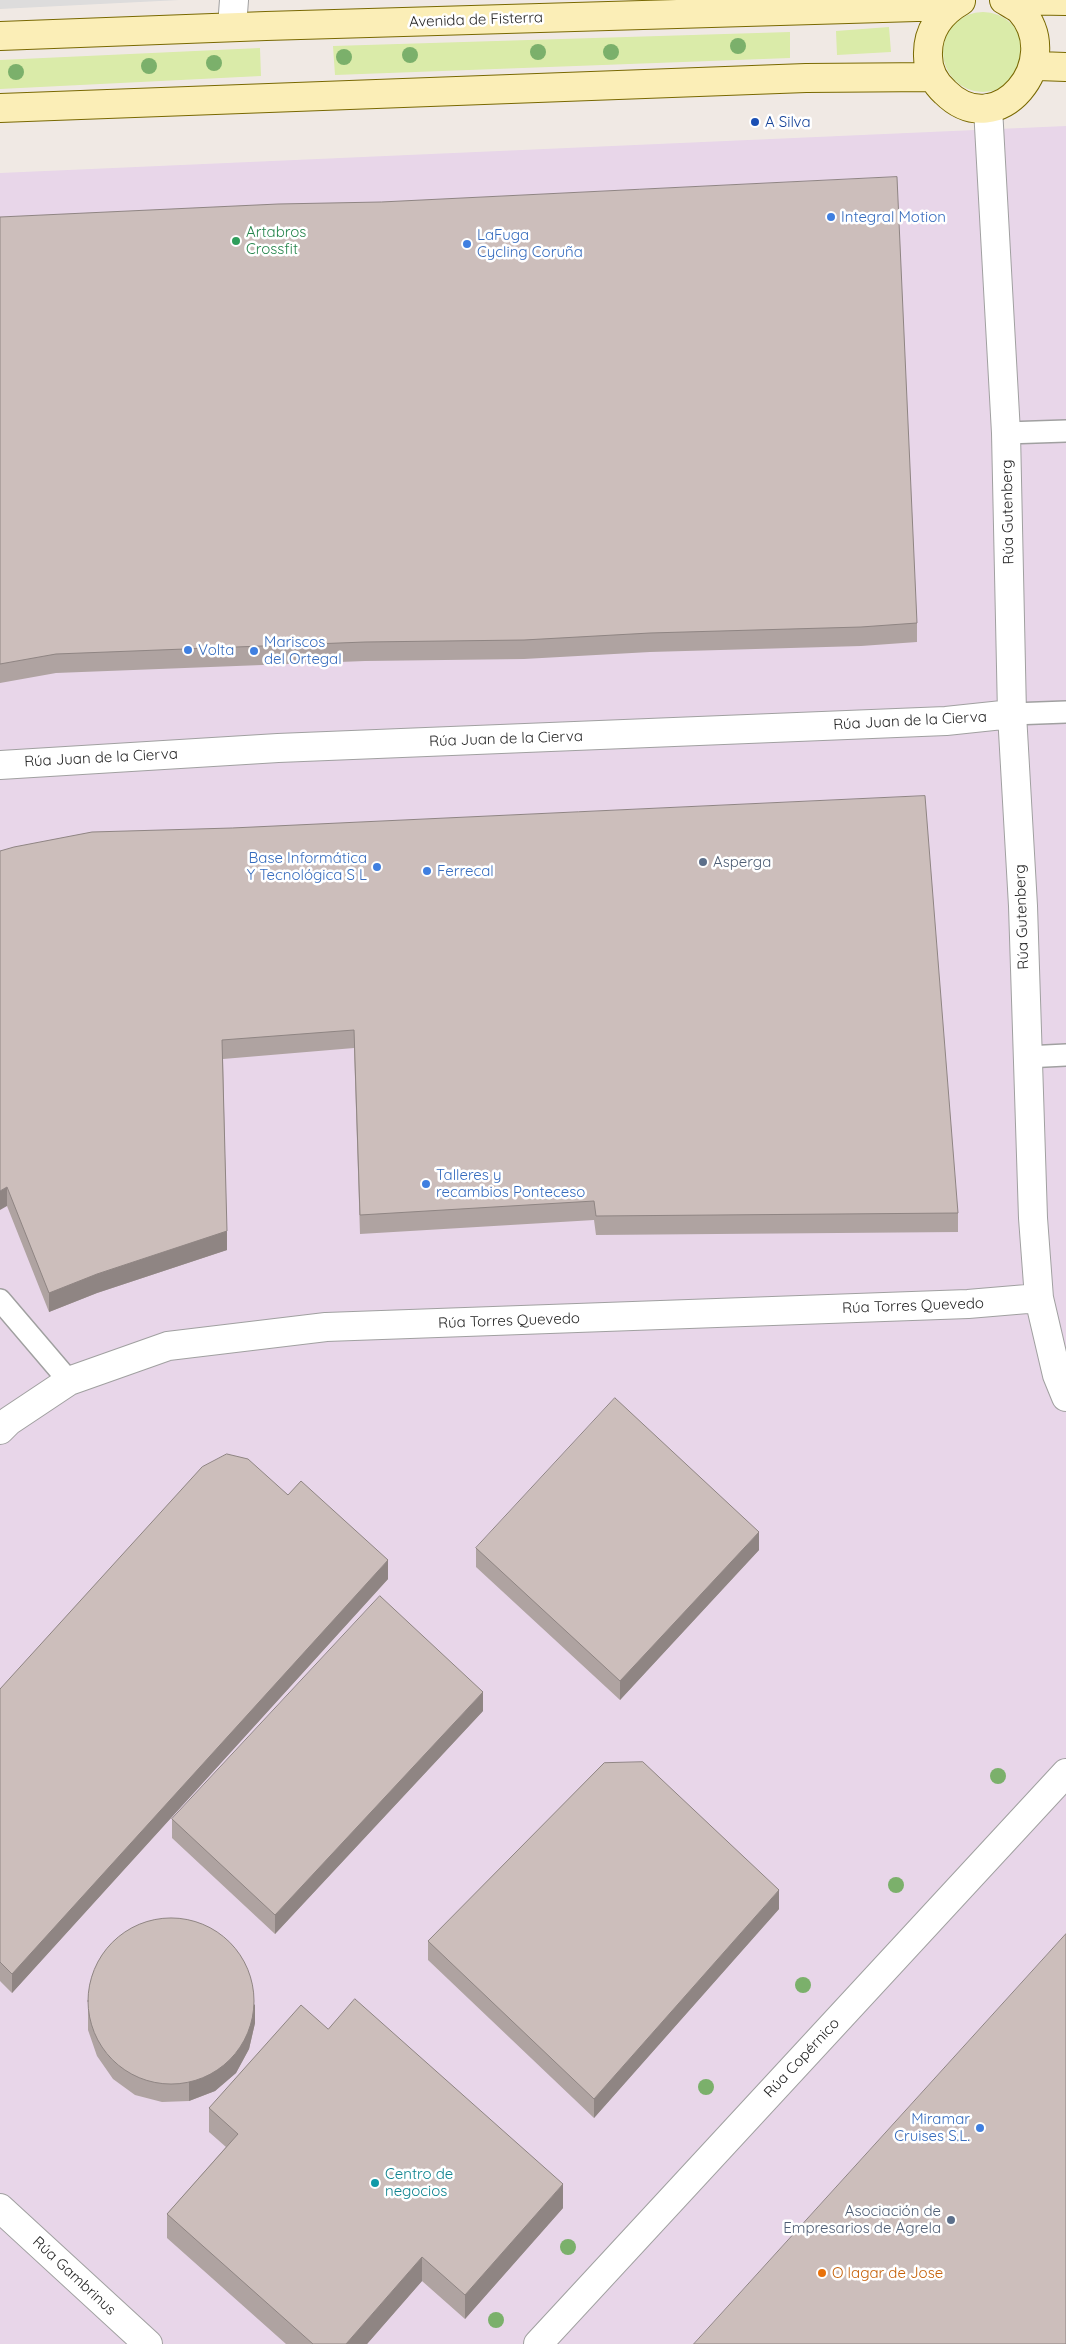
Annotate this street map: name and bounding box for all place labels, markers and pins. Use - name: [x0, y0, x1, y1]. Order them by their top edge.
- place label: A Silva: [765, 113, 811, 131]
- marker: A Silva: [749, 116, 761, 128]
- place label: Integral Motion: [841, 208, 946, 226]
- marker: Integral Motion: [825, 211, 837, 223]
- place label: Artabros Crossfit: [246, 223, 306, 258]
- place label: LaFuga Cycling Coruña: [477, 226, 583, 261]
- marker: Artabros Crossfit: [230, 235, 242, 247]
- marker: LaFuga Cycling Coruña: [461, 238, 473, 250]
- place label: Mariscos del Ortegal: [264, 633, 342, 668]
- place label: Volta: [198, 641, 234, 659]
- marker: Volta: [182, 644, 194, 656]
- marker: Mariscos del Ortegal: [248, 645, 260, 657]
- place label: Base Informática Y Tecnológica S L: [247, 849, 367, 884]
- place label: Asperga: [713, 853, 771, 871]
- marker: Asperga: [697, 856, 709, 868]
- marker: Base Informática Y Tecnológica S L: [371, 861, 383, 873]
- place label: Ferrecal: [437, 862, 494, 880]
- marker: Ferrecal: [421, 865, 433, 877]
- place label: Talleres y recambios Ponteceso: [436, 1166, 585, 1201]
- marker: Talleres y recambios Ponteceso: [420, 1178, 432, 1190]
- place label: Miramar Cruises S.L.: [894, 2110, 970, 2145]
- marker: Miramar Cruises S.L.: [974, 2122, 986, 2134]
- place label: Centro de negocios: [385, 2165, 453, 2200]
- marker: Centro de negocios: [369, 2177, 381, 2189]
- place label: Asociación de Empresarios de Agrela: [783, 2202, 941, 2237]
- marker: Asociación de Empresarios de Agrela: [945, 2214, 957, 2226]
- place label: O lagar de Jose: [832, 2264, 943, 2282]
- marker: O lagar de Jose: [816, 2267, 828, 2279]

